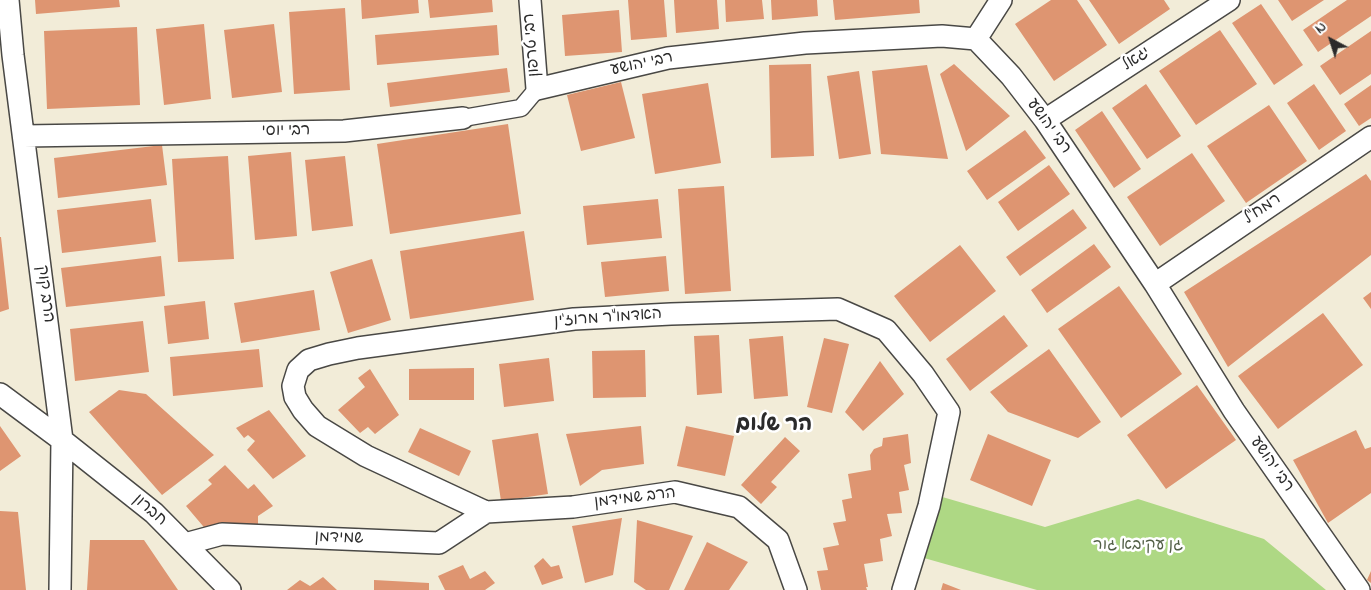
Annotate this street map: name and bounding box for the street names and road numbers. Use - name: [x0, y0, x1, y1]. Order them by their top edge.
- street label: רבי טרפון: [521, 12, 545, 78]
- street label: יגאל: [1120, 44, 1154, 76]
- street label: רבי יהושע: [609, 49, 675, 81]
- street label: רבי יהושע: [1022, 96, 1074, 158]
- street label: רבי יוסי: [262, 122, 310, 142]
- street label: רמח"ל: [1241, 191, 1285, 229]
- street label: הרב קוק: [31, 264, 57, 324]
- street label: האדמו"ר מרוז'ין: [553, 306, 663, 332]
- street label: רבי יהושע: [1245, 434, 1297, 496]
- street label: הרב שמידמן: [593, 484, 677, 514]
- street label: חברון: [128, 491, 170, 531]
- street label: שמידמן: [314, 529, 364, 549]

